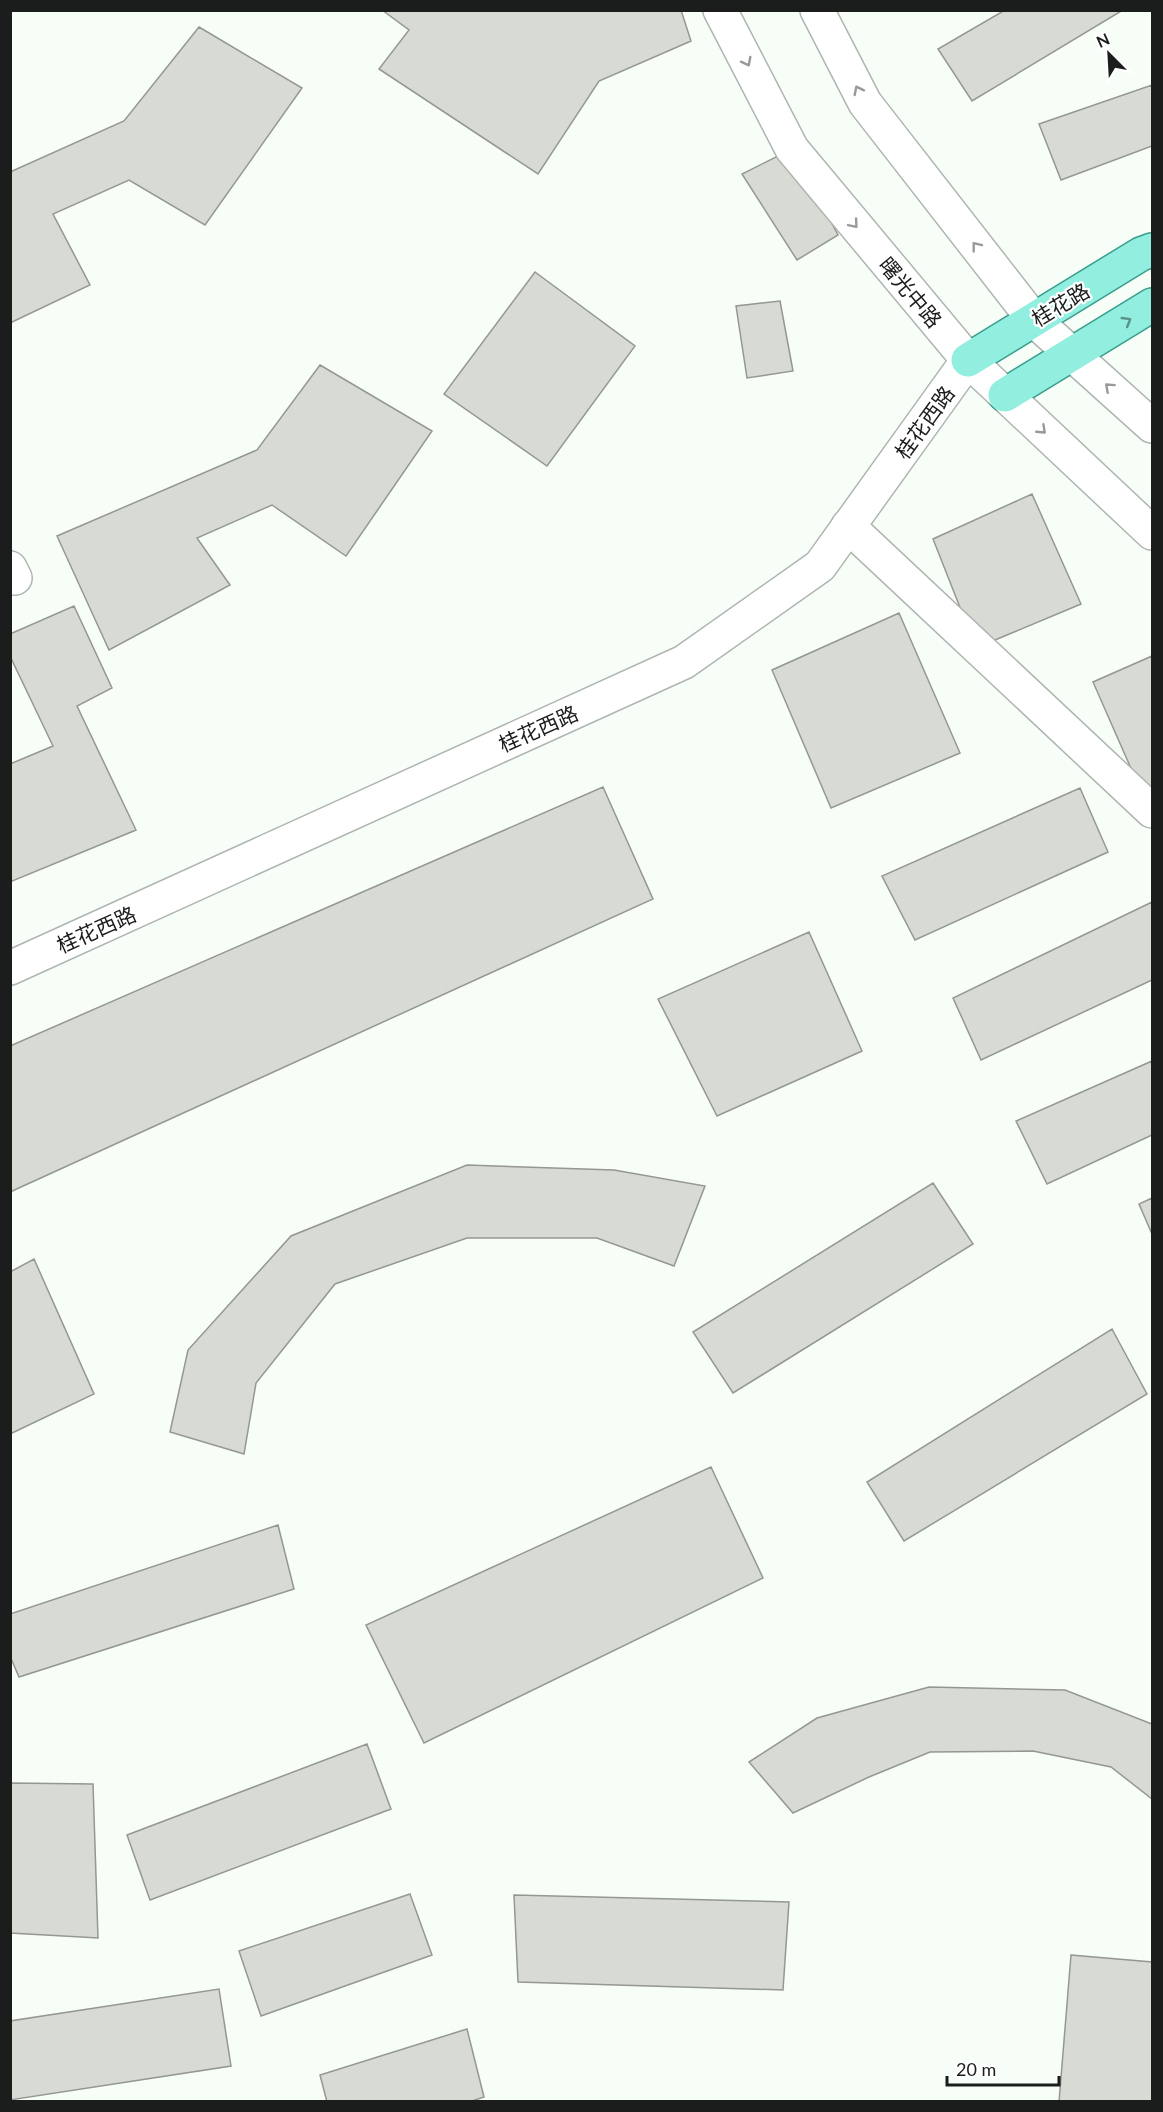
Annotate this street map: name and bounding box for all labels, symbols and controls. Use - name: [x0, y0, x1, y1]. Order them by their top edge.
- north arrow: [1079, 24, 1139, 84]
- text: N: [1093, 29, 1112, 51]
- one-way arrow: [740, 56, 751, 67]
- one-way arrow: [854, 86, 865, 97]
- one-way arrow: [847, 217, 858, 228]
- one-way arrow: [972, 241, 983, 252]
- street label: 曙光中路: [874, 252, 948, 332]
- street label: 桂花路: [1027, 277, 1093, 331]
- one-way arrow: [1121, 316, 1131, 328]
- street label: 桂花西路: [889, 381, 959, 463]
- one-way arrow: [1105, 383, 1116, 394]
- one-way arrow: [1035, 422, 1046, 433]
- street label: 桂花西路: [495, 699, 581, 757]
- street label: 桂花西路: [53, 900, 139, 958]
- scale bar: [947, 2049, 1060, 2087]
- text: 20 m: [956, 2058, 996, 2080]

